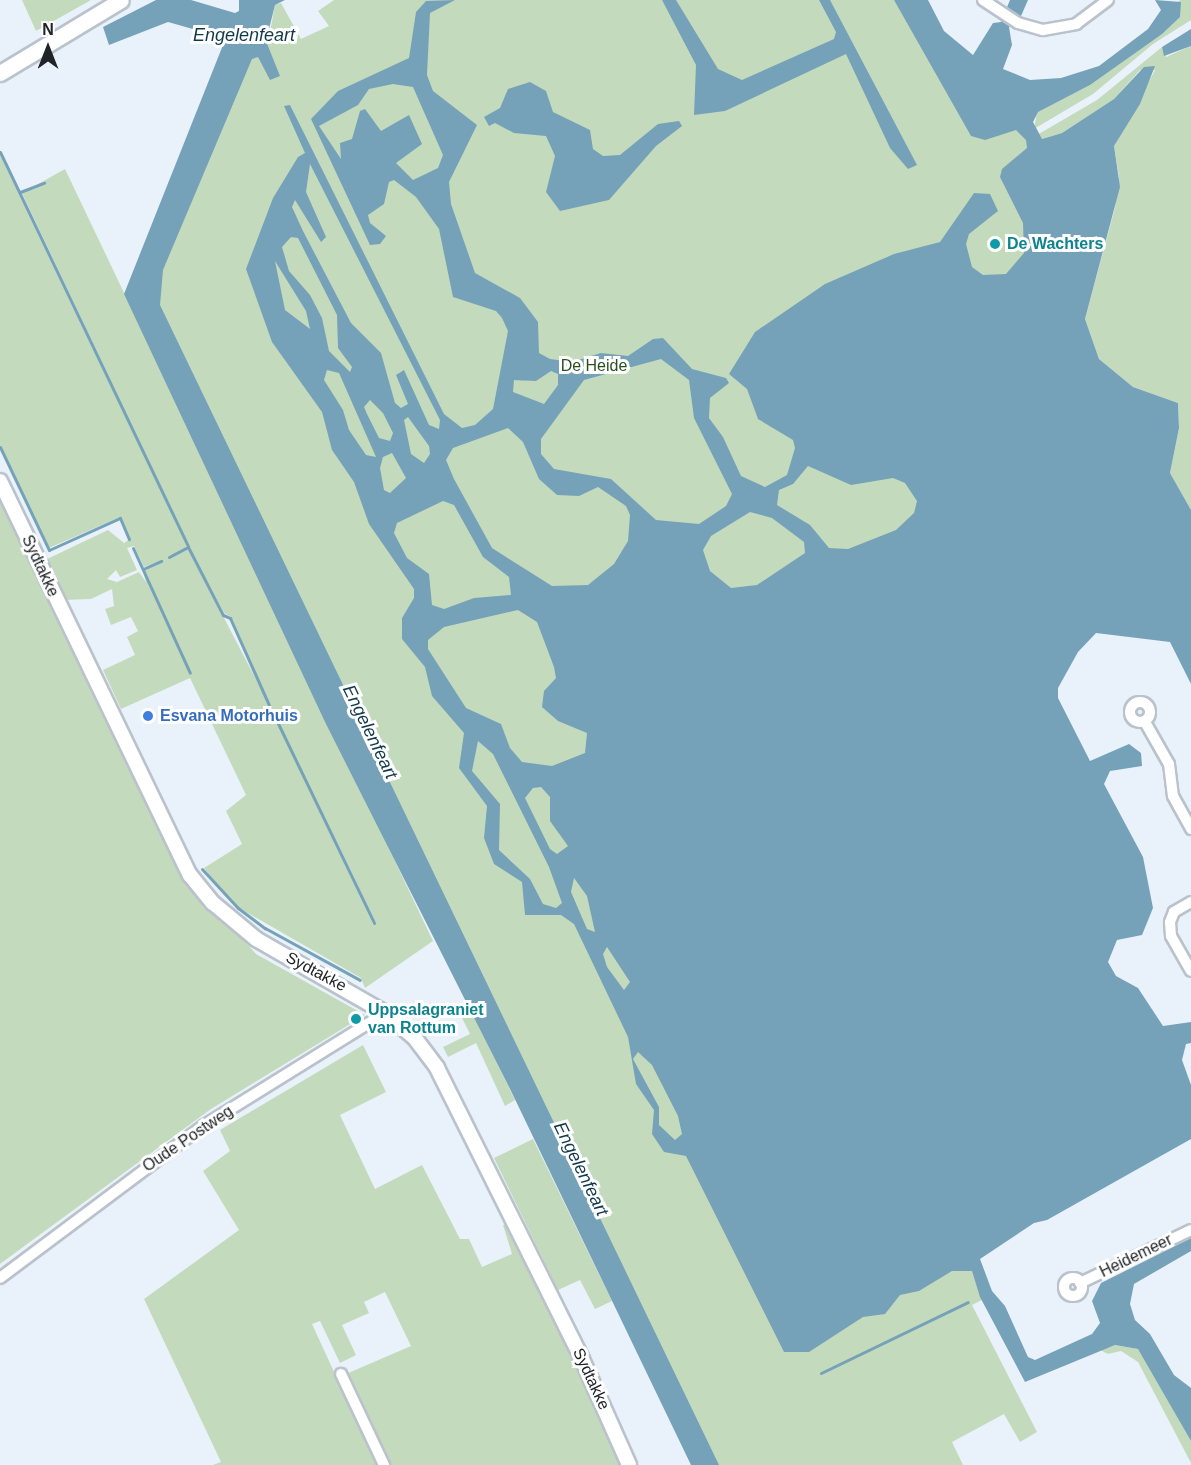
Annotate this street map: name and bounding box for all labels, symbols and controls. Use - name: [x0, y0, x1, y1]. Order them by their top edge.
- north arrow: [18, 18, 78, 78]
- text: N: [42, 21, 54, 38]
- water label: Engelenfeart: [193, 24, 295, 46]
- place label: De Wachters: [1007, 234, 1103, 254]
- marker: De Wachters: [988, 237, 1002, 251]
- park label: De Heide: [561, 356, 627, 376]
- street label: Sydtakke: [17, 532, 63, 600]
- water label: Engelenfeart: [338, 681, 402, 783]
- place label: Esvana Motorhuis: [160, 706, 298, 726]
- marker: Esvana Motorhuis: [141, 709, 155, 723]
- street label: Sydtakke: [282, 948, 350, 996]
- place label: Uppsalagraniet van Rottum: [368, 1000, 484, 1038]
- marker: Uppsalagraniet van Rottum: [349, 1012, 363, 1026]
- street label: Oude Postweg: [139, 1102, 237, 1176]
- water label: Engelenfeart: [549, 1118, 613, 1220]
- street label: Heidemeer: [1097, 1230, 1175, 1282]
- street label: Sydtakke: [568, 1345, 614, 1413]

